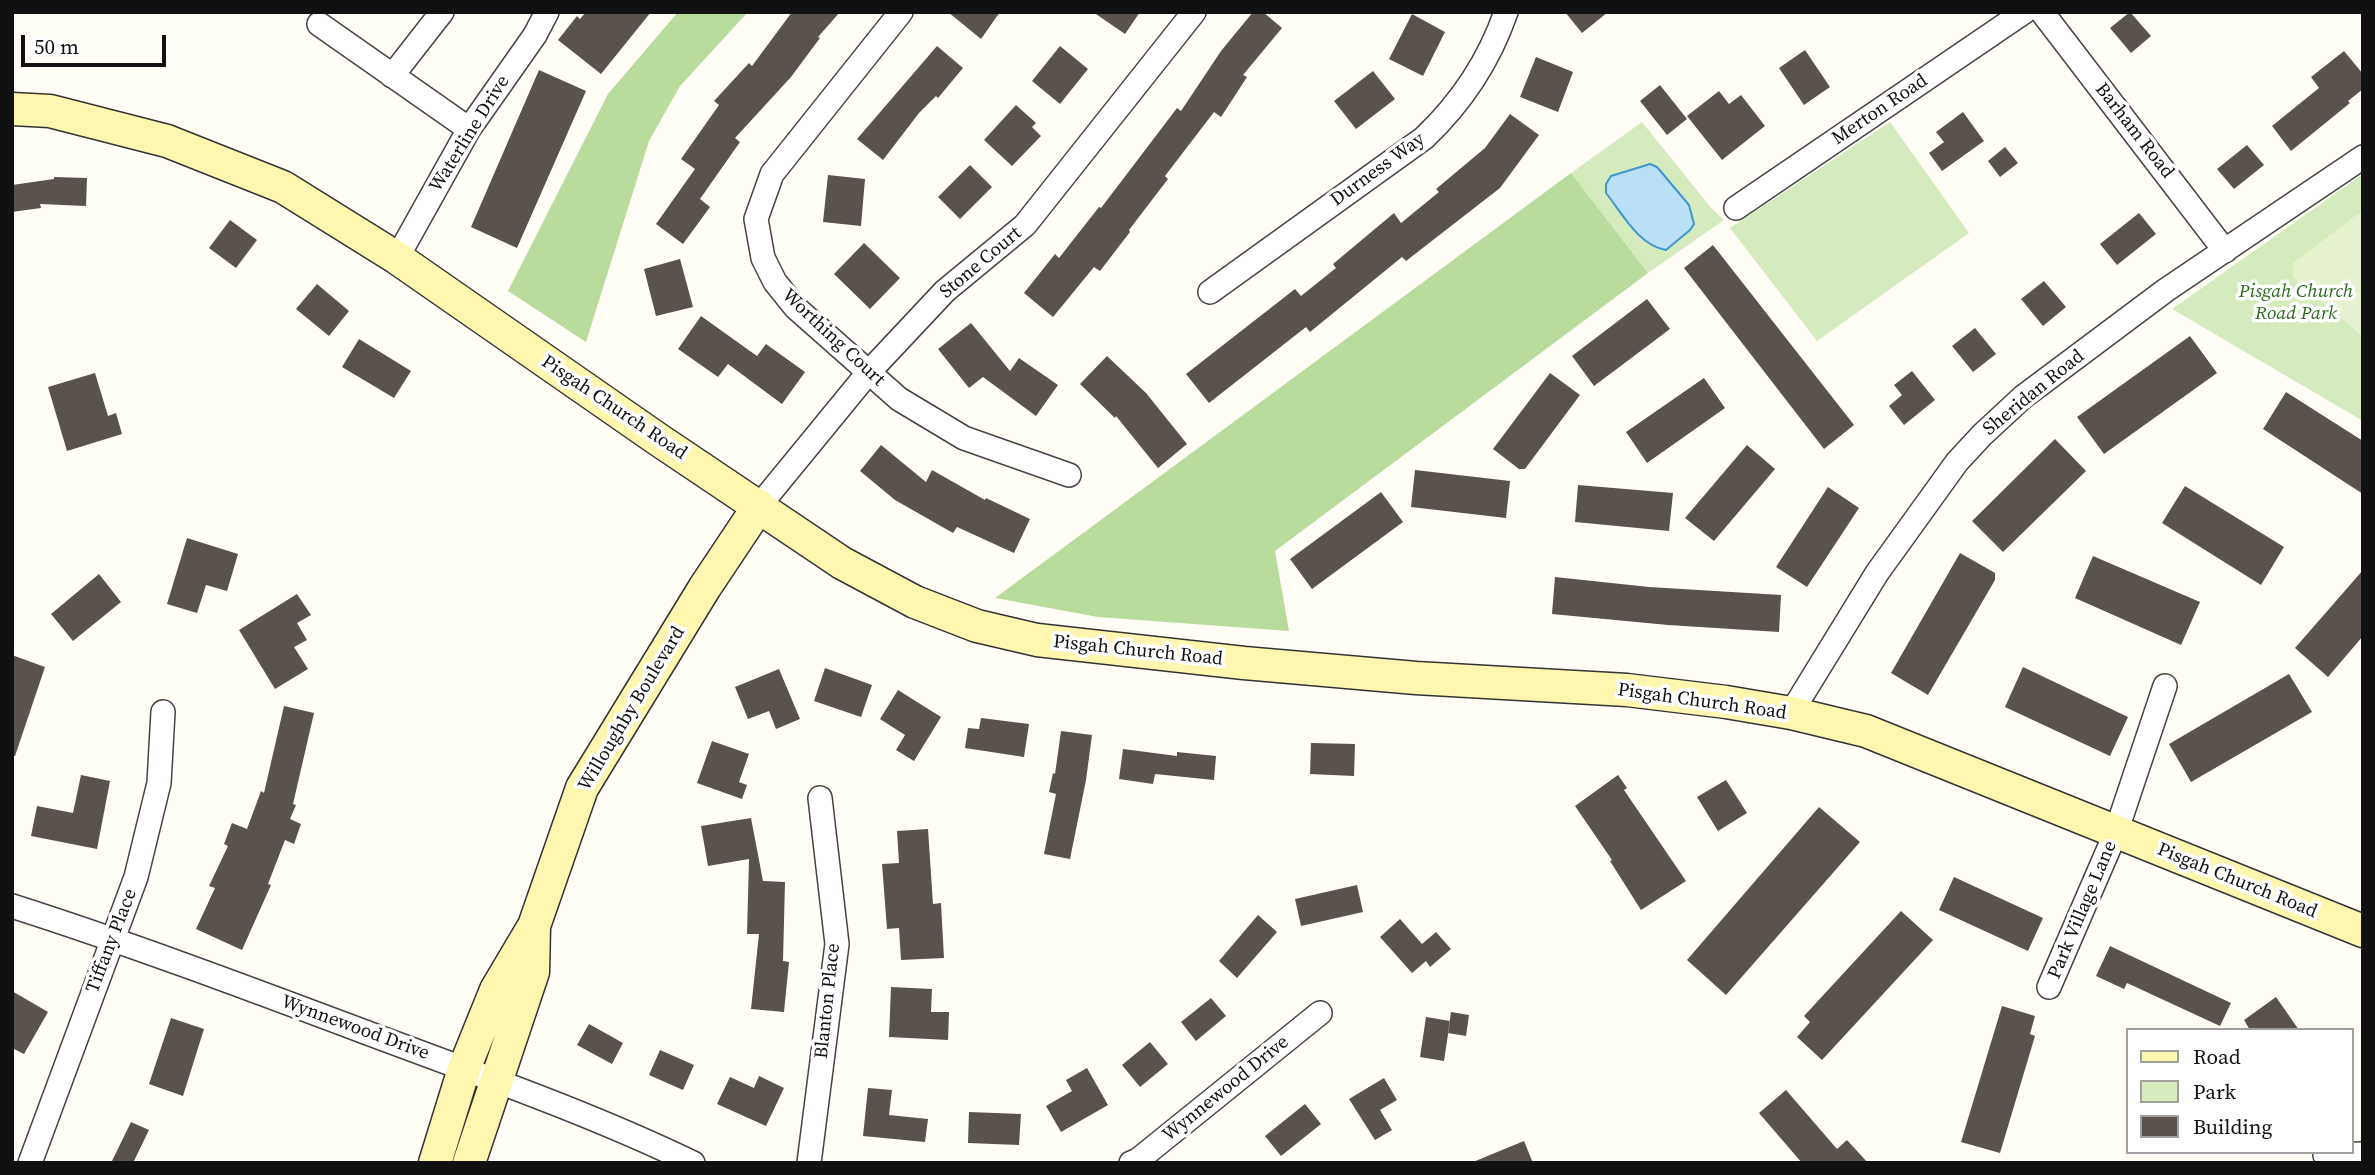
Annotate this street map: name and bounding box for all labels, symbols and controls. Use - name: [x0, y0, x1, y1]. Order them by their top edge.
- scale bar: [24, 21, 170, 65]
- text: 50 m: [34, 32, 79, 61]
- street label: Merton Road: [1828, 70, 1932, 150]
- street label: Waterline Drive: [425, 72, 515, 196]
- street label: Barham Road: [2090, 79, 2178, 183]
- street label: Durness Way: [1326, 128, 1430, 212]
- street label: Stone Court: [936, 222, 1026, 304]
- park label: Pisgah Church Road Park: [2239, 281, 2353, 325]
- street label: Worthing Court: [777, 284, 889, 392]
- street label: Sheridan Road: [1979, 345, 2089, 441]
- street label: Pisgah Church Road: [537, 351, 691, 465]
- street label: Willoughby Boulevard: [574, 623, 690, 795]
- street label: Pisgah Church Road: [1052, 631, 1224, 671]
- street label: Pisgah Church Road: [1616, 679, 1788, 725]
- street label: Park Village Lane: [2044, 838, 2122, 982]
- street label: Pisgah Church Road: [2154, 839, 2320, 923]
- street label: Tiffany Place: [82, 886, 142, 996]
- street label: Blanton Place: [811, 942, 845, 1060]
- street label: Wynnewood Drive: [278, 991, 432, 1065]
- legend: [2126, 1028, 2354, 1154]
- street label: Wynnewood Drive: [1158, 1031, 1294, 1147]
- text: Road: [2193, 1042, 2241, 1071]
- text: Park: [2193, 1077, 2236, 1106]
- text: Building: [2193, 1112, 2272, 1141]

